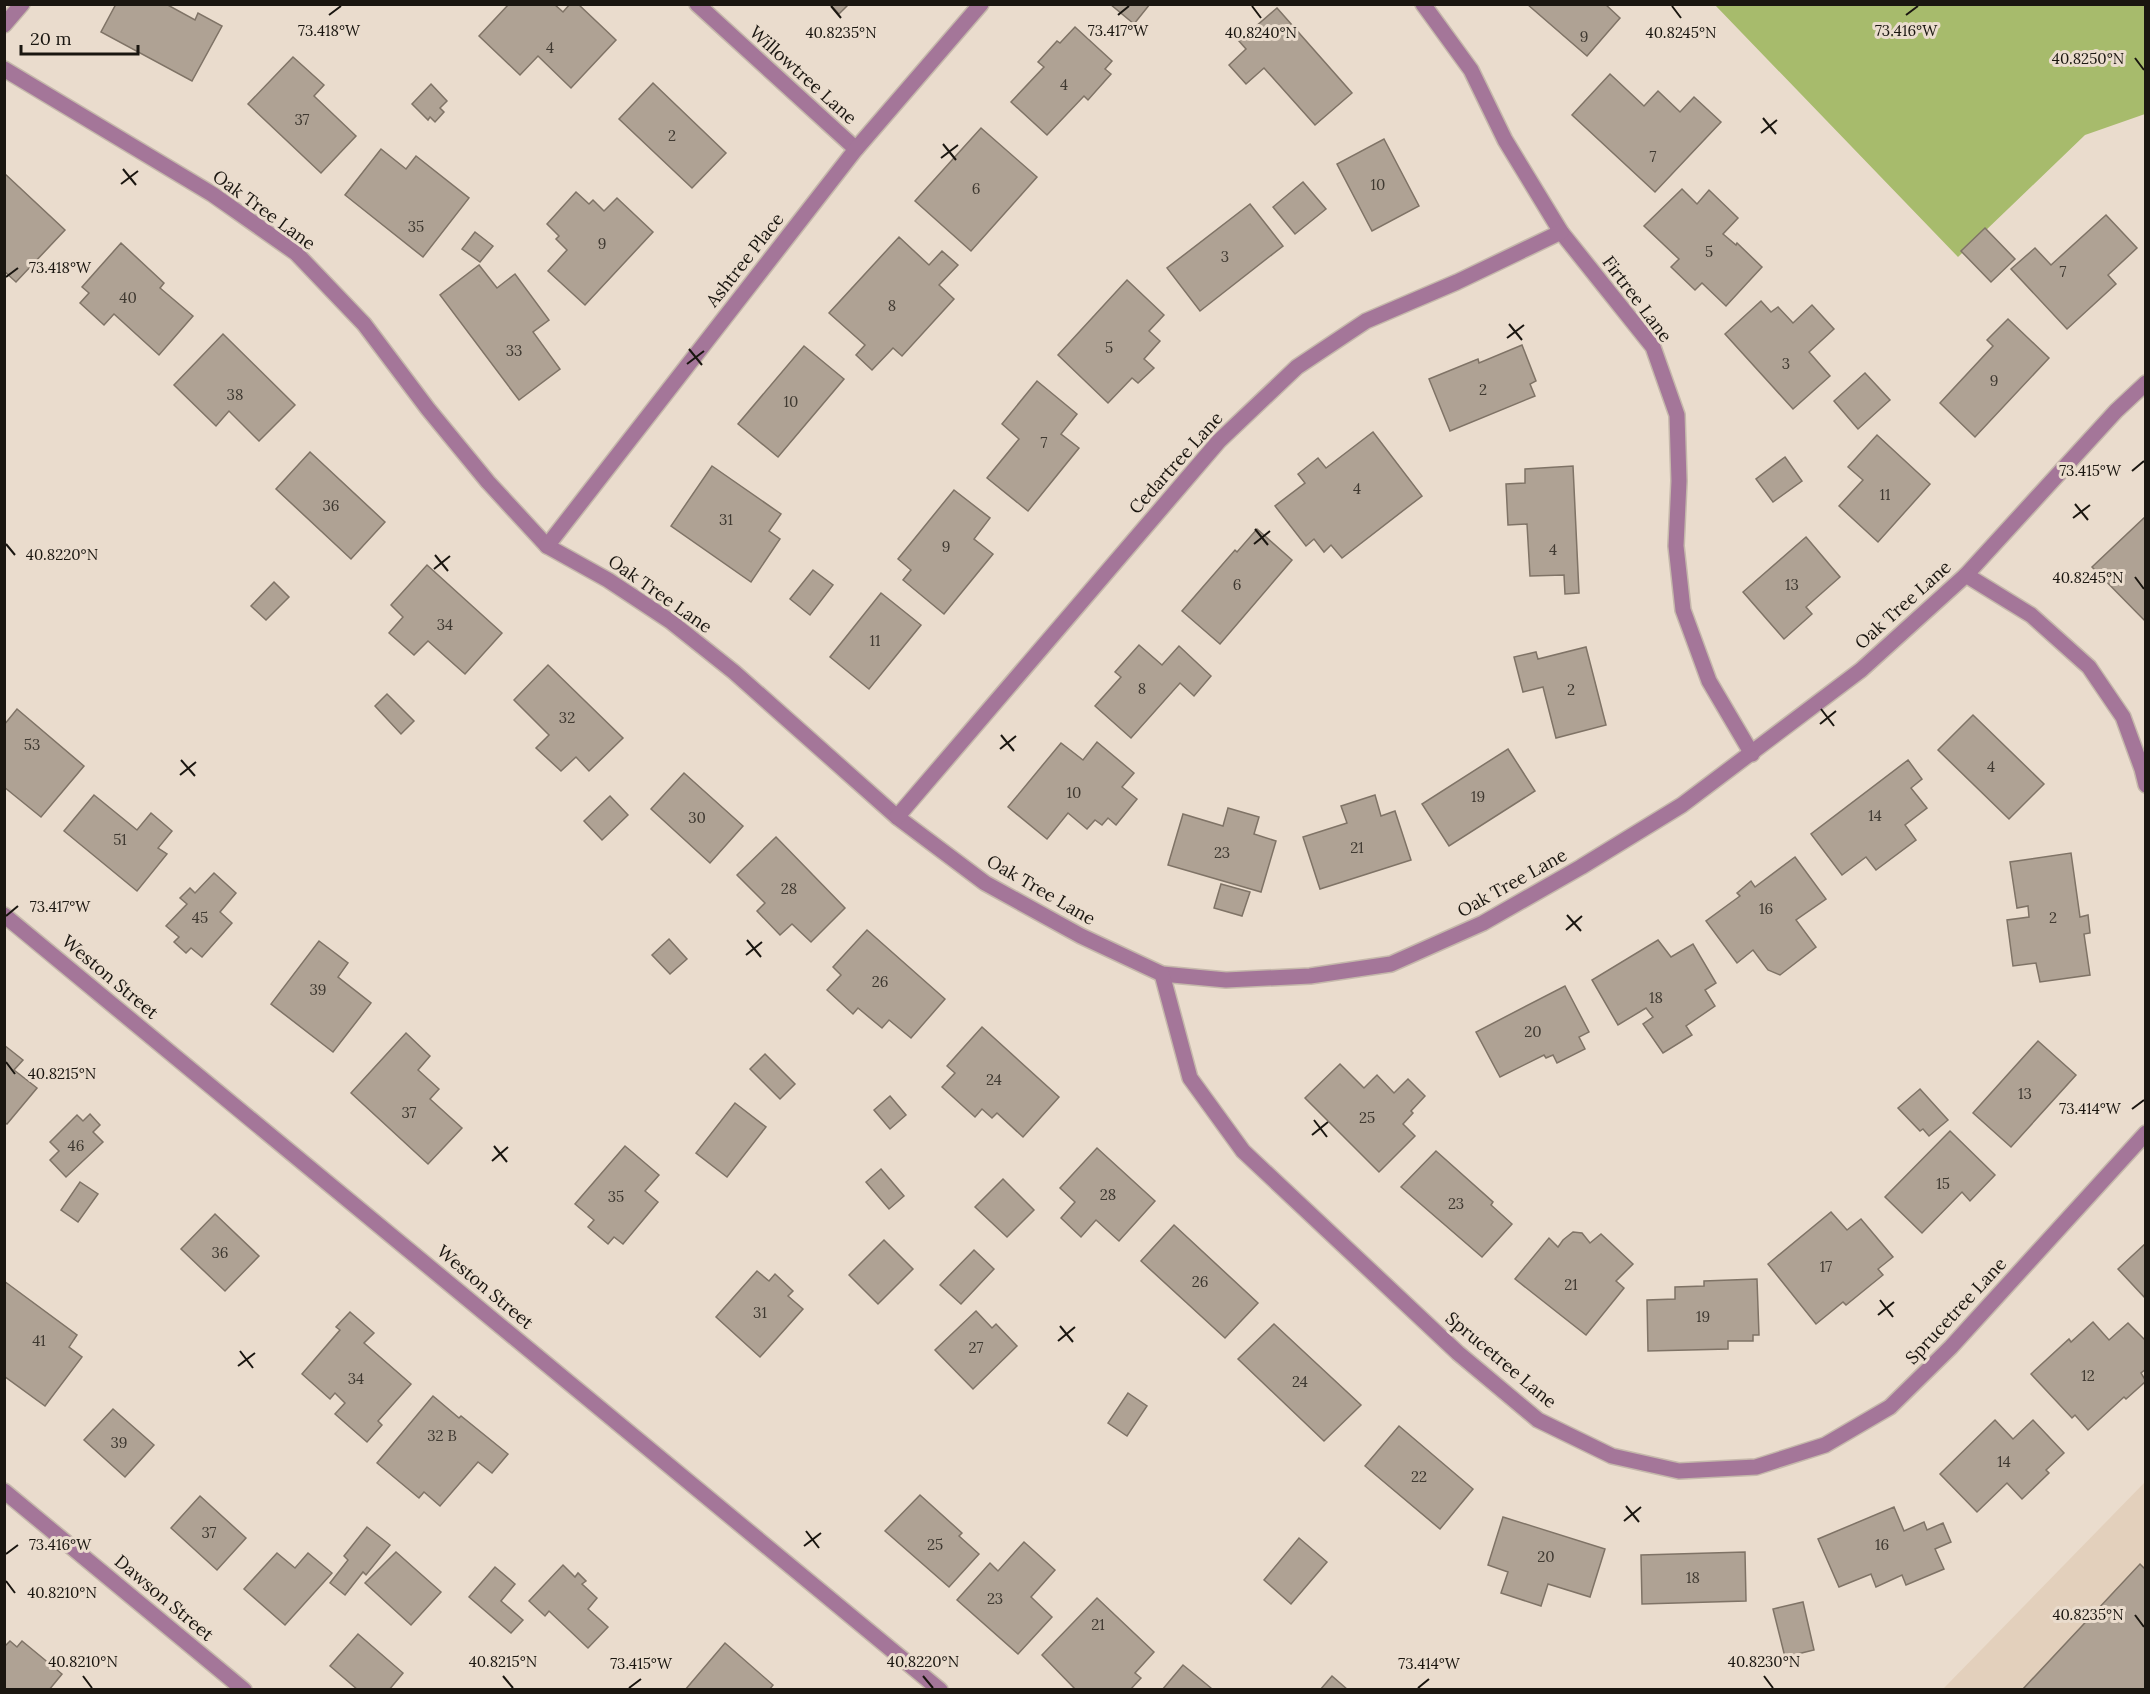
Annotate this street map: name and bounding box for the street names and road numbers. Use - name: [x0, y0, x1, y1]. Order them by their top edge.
- street label: Willowtree Lane: [745, 20, 862, 129]
- street label: Oak Tree Lane: [208, 164, 321, 255]
- street label: Ashtree Place: [700, 208, 789, 312]
- street label: Firtree Lane: [1597, 251, 1678, 347]
- street label: Cedartree Lane: [1124, 407, 1228, 519]
- street label: Oak Tree Lane: [604, 549, 717, 638]
- street label: Oak Tree Lane: [1850, 555, 1956, 654]
- street label: Oak Tree Lane: [1453, 843, 1571, 922]
- street label: Oak Tree Lane: [983, 849, 1100, 930]
- street label: Weston Street: [57, 929, 164, 1024]
- street label: Weston Street: [432, 1239, 539, 1334]
- street label: Sprucetree Lane: [1900, 1252, 2011, 1369]
- street label: Sprucetree Lane: [1441, 1306, 1562, 1413]
- street label: Dawson Street: [110, 1549, 219, 1646]

